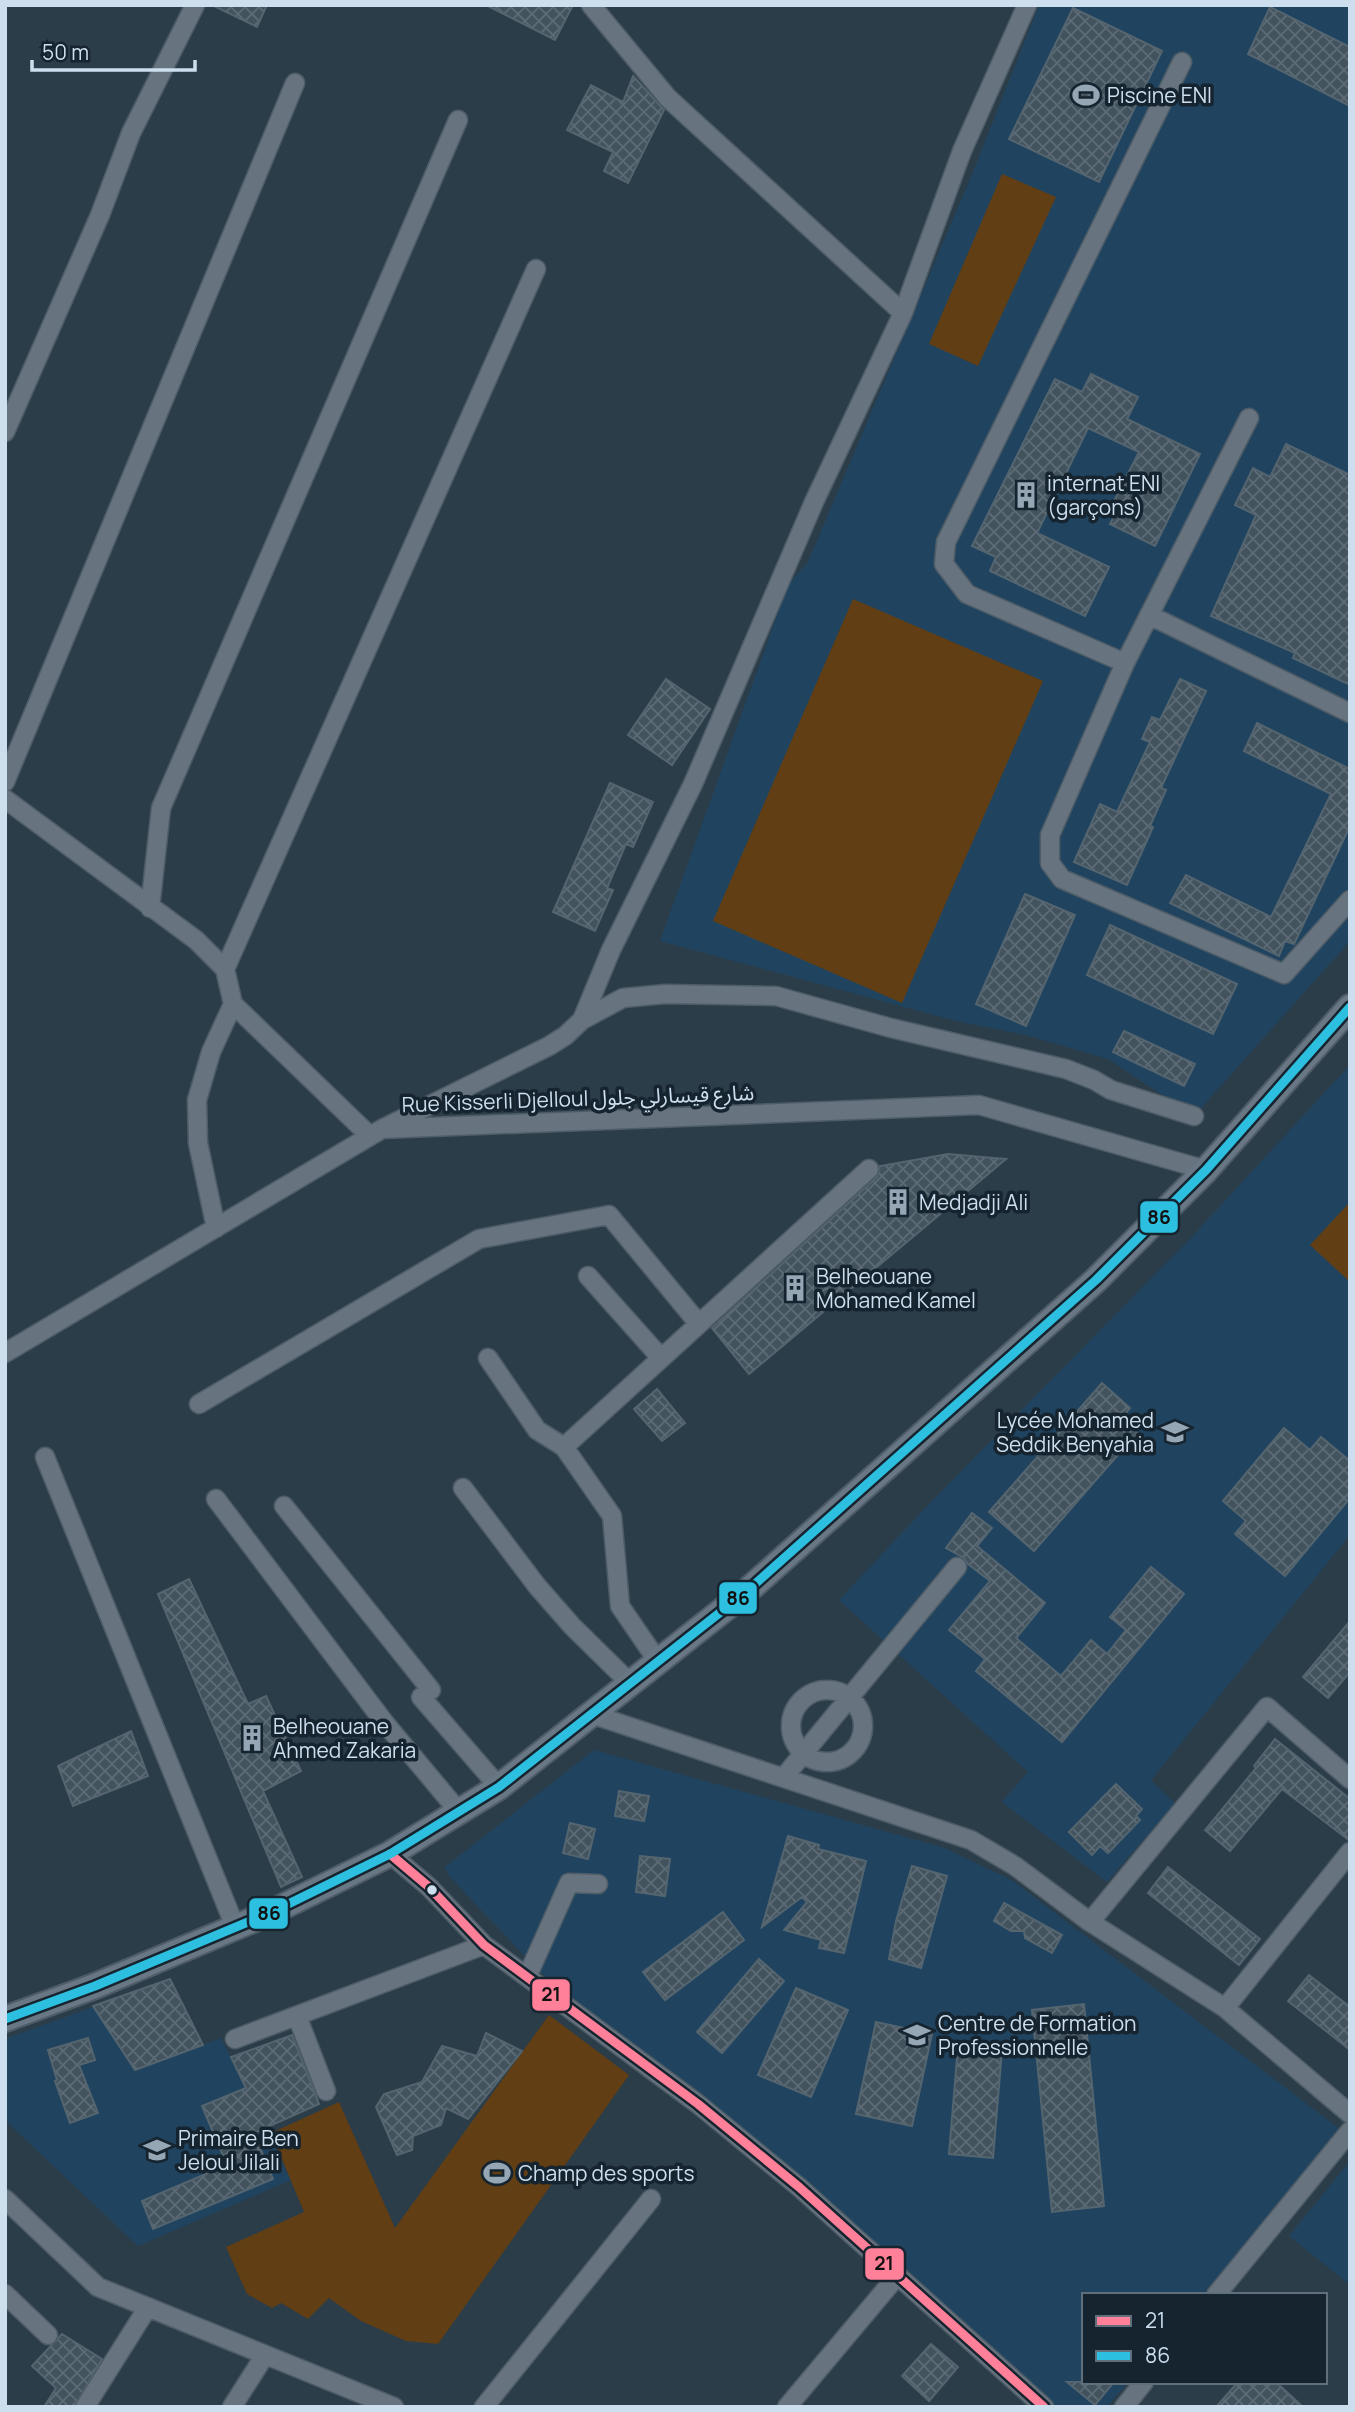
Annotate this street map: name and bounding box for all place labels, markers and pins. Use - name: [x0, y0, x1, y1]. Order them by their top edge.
- sports icon: Piscine ENI: [1071, 80, 1101, 110]
- place label: Piscine ENI: [1107, 81, 1212, 109]
- place label: internat ENI (garçons): [1047, 469, 1160, 521]
- building icon: internat ENI (garçons): [1011, 480, 1041, 510]
- building icon: Medjadji Ali: [883, 1187, 913, 1217]
- place label: Medjadji Ali: [919, 1188, 1028, 1216]
- place label: Belheouane Mohamed Kamel: [816, 1262, 976, 1314]
- building icon: Belheouane Mohamed Kamel: [780, 1273, 810, 1303]
- place label: Lycée Mohamed Seddik Benyahia: [996, 1406, 1154, 1458]
- school or university icon: Lycée Mohamed Seddik Benyahia: [1160, 1417, 1190, 1447]
- place label: Belheouane Ahmed Zakaria: [273, 1712, 416, 1764]
- building icon: Belheouane Ahmed Zakaria: [237, 1723, 267, 1753]
- unlabelled marker: [425, 1883, 439, 1897]
- place label: Centre de Formation Professionnelle: [938, 2009, 1137, 2061]
- school or university icon: Centre de Formation Professionnelle: [902, 2020, 932, 2050]
- place label: Primaire Ben Jeloul Jilali: [178, 2124, 299, 2176]
- school or university icon: Primaire Ben Jeloul Jilali: [142, 2135, 172, 2165]
- sports icon: Champ des sports: [482, 2158, 512, 2188]
- place label: Champ des sports: [518, 2159, 694, 2187]

